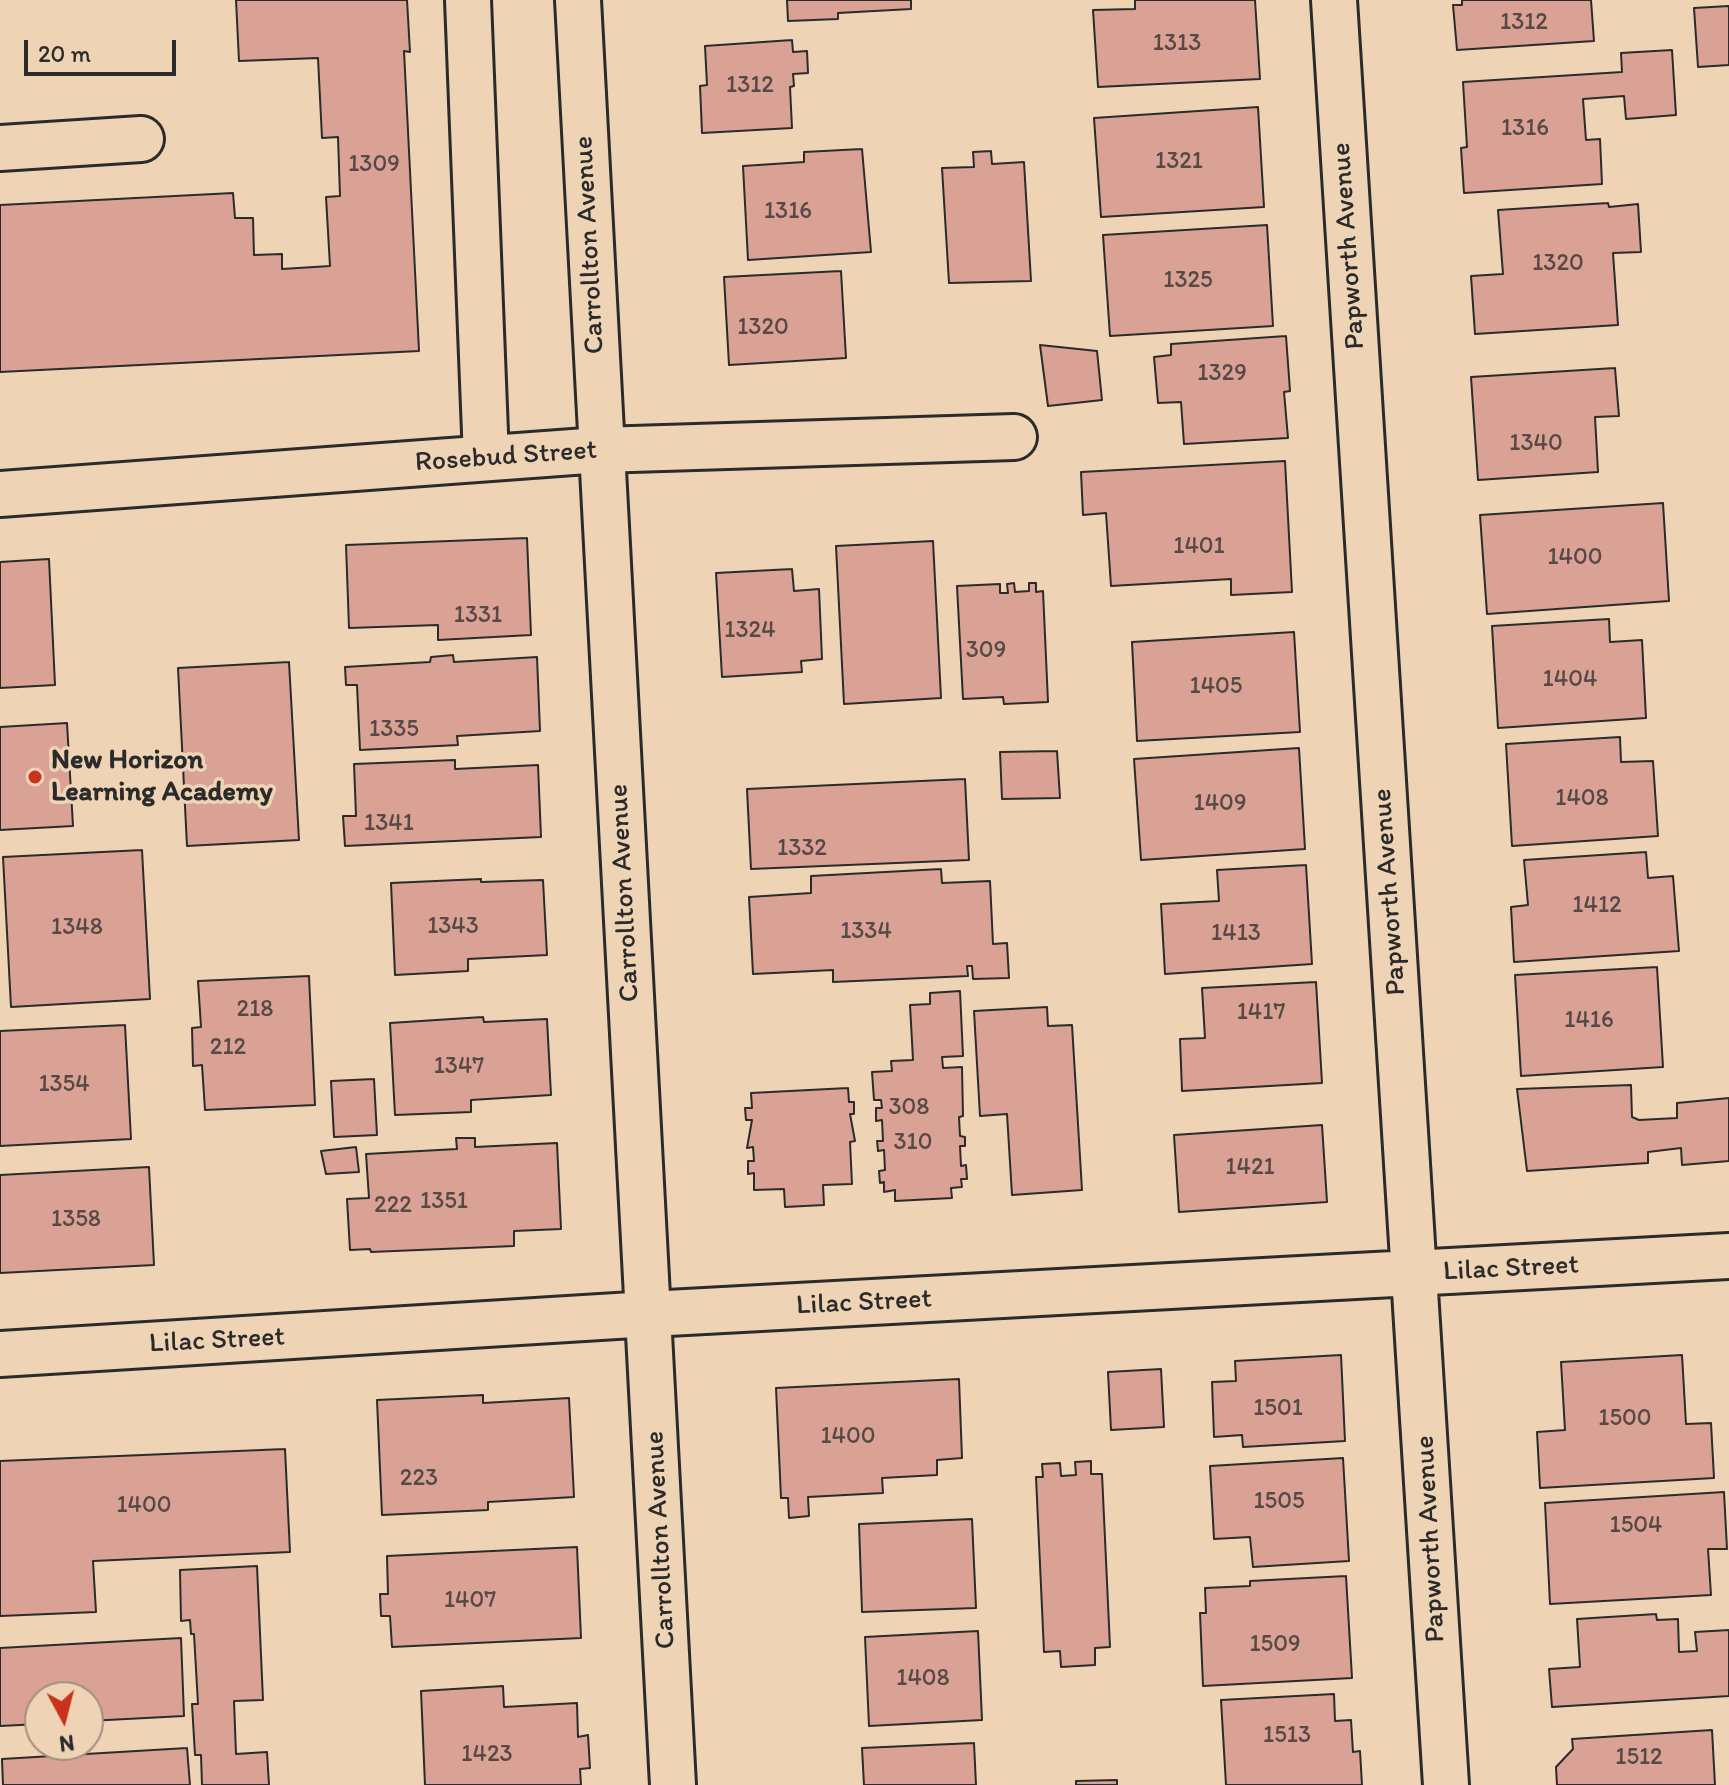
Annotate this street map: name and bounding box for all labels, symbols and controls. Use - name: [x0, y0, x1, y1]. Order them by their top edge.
- house number: 1312: [1500, 9, 1548, 37]
- scale bar: [28, 24, 180, 74]
- house number: 1313: [1153, 30, 1201, 58]
- text: 20 m: [38, 39, 91, 68]
- house number: 1312: [726, 72, 774, 100]
- house number: 1316: [1501, 115, 1549, 143]
- street label: Carrollton Avenue: [567, 135, 613, 355]
- street label: Papworth Avenue: [1325, 141, 1373, 351]
- house number: 1321: [1155, 148, 1203, 176]
- house number: 1309: [348, 151, 400, 179]
- house number: 1316: [764, 198, 812, 226]
- house number: 1320: [1532, 250, 1584, 278]
- house number: 1325: [1163, 267, 1213, 295]
- house number: 1320: [737, 314, 789, 342]
- house number: 1329: [1197, 360, 1247, 388]
- house number: 1340: [1509, 430, 1563, 458]
- street label: Rosebud Street: [414, 434, 598, 480]
- house number: 1401: [1173, 533, 1225, 561]
- house number: 1400: [1547, 544, 1603, 572]
- house number: 1331: [454, 602, 502, 630]
- house number: 1324: [724, 617, 776, 645]
- house number: 309: [966, 637, 1006, 665]
- house number: 1404: [1543, 666, 1597, 694]
- house number: 1405: [1190, 673, 1242, 701]
- house number: 1335: [369, 716, 419, 744]
- place label: New Horizon Learning Academy: [51, 744, 273, 810]
- marker: New Horizon Learning Academy: [26, 768, 44, 786]
- street label: Carrollton Avenue: [602, 783, 648, 1003]
- house number: 1408: [1555, 785, 1609, 813]
- street label: Papworth Avenue: [1366, 787, 1414, 997]
- house number: 1409: [1194, 790, 1246, 818]
- house number: 1341: [364, 810, 414, 838]
- house number: 1332: [777, 835, 827, 863]
- house number: 1412: [1572, 892, 1622, 920]
- house number: 1343: [427, 913, 479, 941]
- house number: 1348: [51, 914, 103, 942]
- house number: 1334: [840, 918, 892, 946]
- house number: 1413: [1211, 920, 1261, 948]
- house number: 218: [237, 996, 273, 1024]
- house number: 1417: [1237, 999, 1285, 1027]
- house number: 1416: [1564, 1007, 1614, 1035]
- house number: 212: [210, 1034, 246, 1062]
- house number: 1347: [434, 1053, 484, 1081]
- house number: 1354: [38, 1071, 90, 1099]
- house number: 308: [888, 1094, 930, 1122]
- house number: 310: [894, 1129, 932, 1157]
- house number: 1421: [1225, 1154, 1275, 1182]
- house number: 1351: [420, 1188, 468, 1216]
- house number: 222: [374, 1192, 412, 1220]
- house number: 1358: [51, 1206, 101, 1234]
- street label: Lilac Street: [1442, 1249, 1580, 1289]
- street label: Lilac Street: [795, 1283, 933, 1323]
- street label: Lilac Street: [148, 1321, 286, 1361]
- house number: 1501: [1253, 1395, 1303, 1423]
- house number: 1500: [1598, 1405, 1652, 1433]
- house number: 1400: [820, 1423, 876, 1451]
- street label: Carrollton Avenue: [638, 1430, 684, 1650]
- street label: Papworth Avenue: [1409, 1434, 1453, 1644]
- house number: 223: [400, 1465, 438, 1493]
- house number: 1505: [1253, 1488, 1305, 1516]
- house number: 1400: [116, 1492, 172, 1520]
- house number: 1504: [1610, 1512, 1662, 1540]
- house number: 1407: [444, 1587, 496, 1615]
- house number: 1509: [1249, 1631, 1301, 1659]
- house number: 1408: [896, 1665, 950, 1693]
- north arrow: [24, 1681, 104, 1761]
- house number: 1513: [1263, 1722, 1311, 1750]
- text: N: [58, 1729, 76, 1758]
- house number: 1423: [461, 1741, 513, 1769]
- house number: 1512: [1615, 1744, 1663, 1772]

